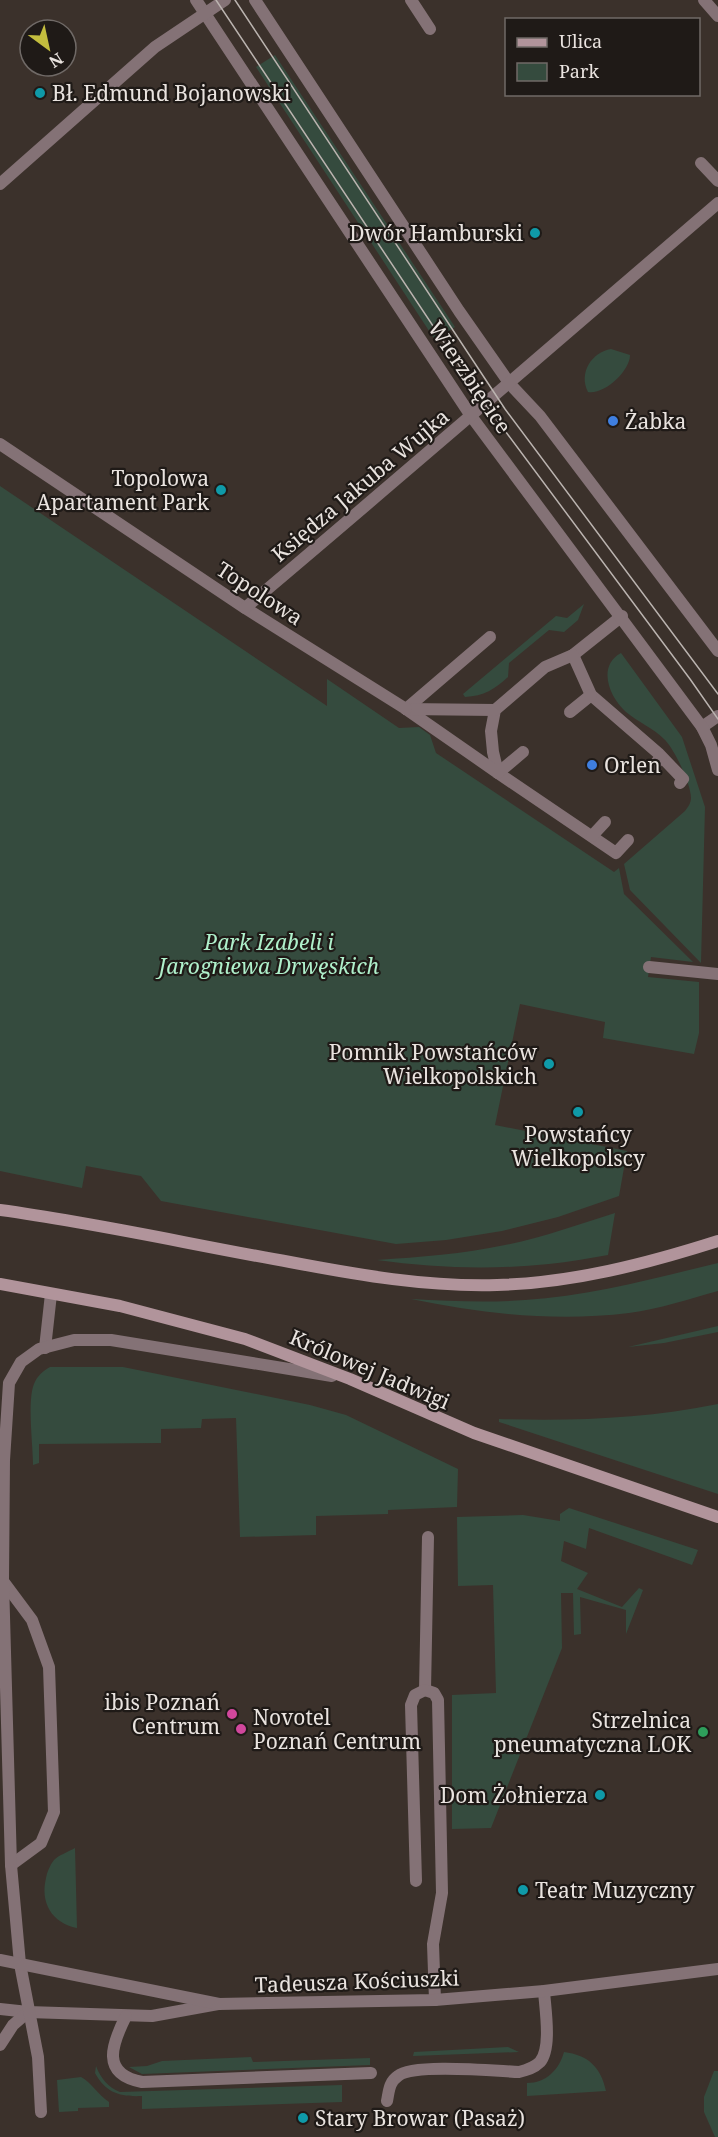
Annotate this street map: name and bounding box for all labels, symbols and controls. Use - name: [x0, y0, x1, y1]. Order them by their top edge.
- north arrow: [18, 18, 78, 78]
- legend: [505, 18, 700, 96]
- text: Ulica: [559, 29, 602, 53]
- text: N: [45, 48, 67, 73]
- text: Park: [559, 59, 599, 83]
- place label: Bł. Edmund Bojanowski: [52, 79, 291, 107]
- marker: Bł. Edmund Bojanowski: [33, 86, 47, 100]
- place label: Dwór Hamburski: [349, 219, 523, 247]
- marker: Dwór Hamburski: [528, 226, 542, 240]
- street label: Wierzbięcice: [422, 315, 518, 439]
- street label: Księdza Jakuba Wujka: [265, 402, 455, 568]
- place label: Żabka: [625, 407, 686, 435]
- marker: Żabka: [606, 414, 620, 428]
- place label: Topolowa Apartament Park: [36, 464, 210, 516]
- marker: Topolowa Apartament Park: [214, 483, 228, 497]
- street label: Topolowa: [211, 555, 309, 631]
- place label: Orlen: [604, 751, 661, 779]
- marker: Orlen: [585, 758, 599, 772]
- park label: Park Izabeli i Jarogniewa Drwęskich: [155, 928, 380, 980]
- place label: Pomnik Powstańców Wielkopolskich: [329, 1038, 538, 1090]
- marker: Pomnik Powstańców Wielkopolskich: [542, 1057, 556, 1071]
- marker: Powstańcy Wielkopolscy: [571, 1105, 585, 1119]
- place label: Powstańcy Wielkopolscy: [511, 1120, 645, 1172]
- street label: Królowej Jadwigi: [286, 1323, 455, 1415]
- place label: ibis Poznań Centrum: [104, 1688, 220, 1740]
- place label: Novotel Poznań Centrum: [253, 1703, 421, 1755]
- place label: Strzelnica pneumatyczna LOK: [494, 1706, 691, 1758]
- marker: ibis Poznań Centrum: [225, 1707, 239, 1721]
- marker: Novotel Poznań Centrum: [234, 1722, 248, 1736]
- marker: Strzelnica pneumatyczna LOK: [696, 1725, 710, 1739]
- place label: Dom Żołnierza: [440, 1781, 588, 1809]
- marker: Dom Żołnierza: [593, 1788, 607, 1802]
- place label: Teatr Muzyczny: [535, 1876, 694, 1904]
- marker: Teatr Muzyczny: [516, 1883, 530, 1897]
- street label: Tadeusza Kościuszki: [254, 1963, 460, 1999]
- place label: Stary Browar (Pasaż): [315, 2104, 525, 2132]
- marker: Stary Browar (Pasaż): [296, 2111, 310, 2125]

